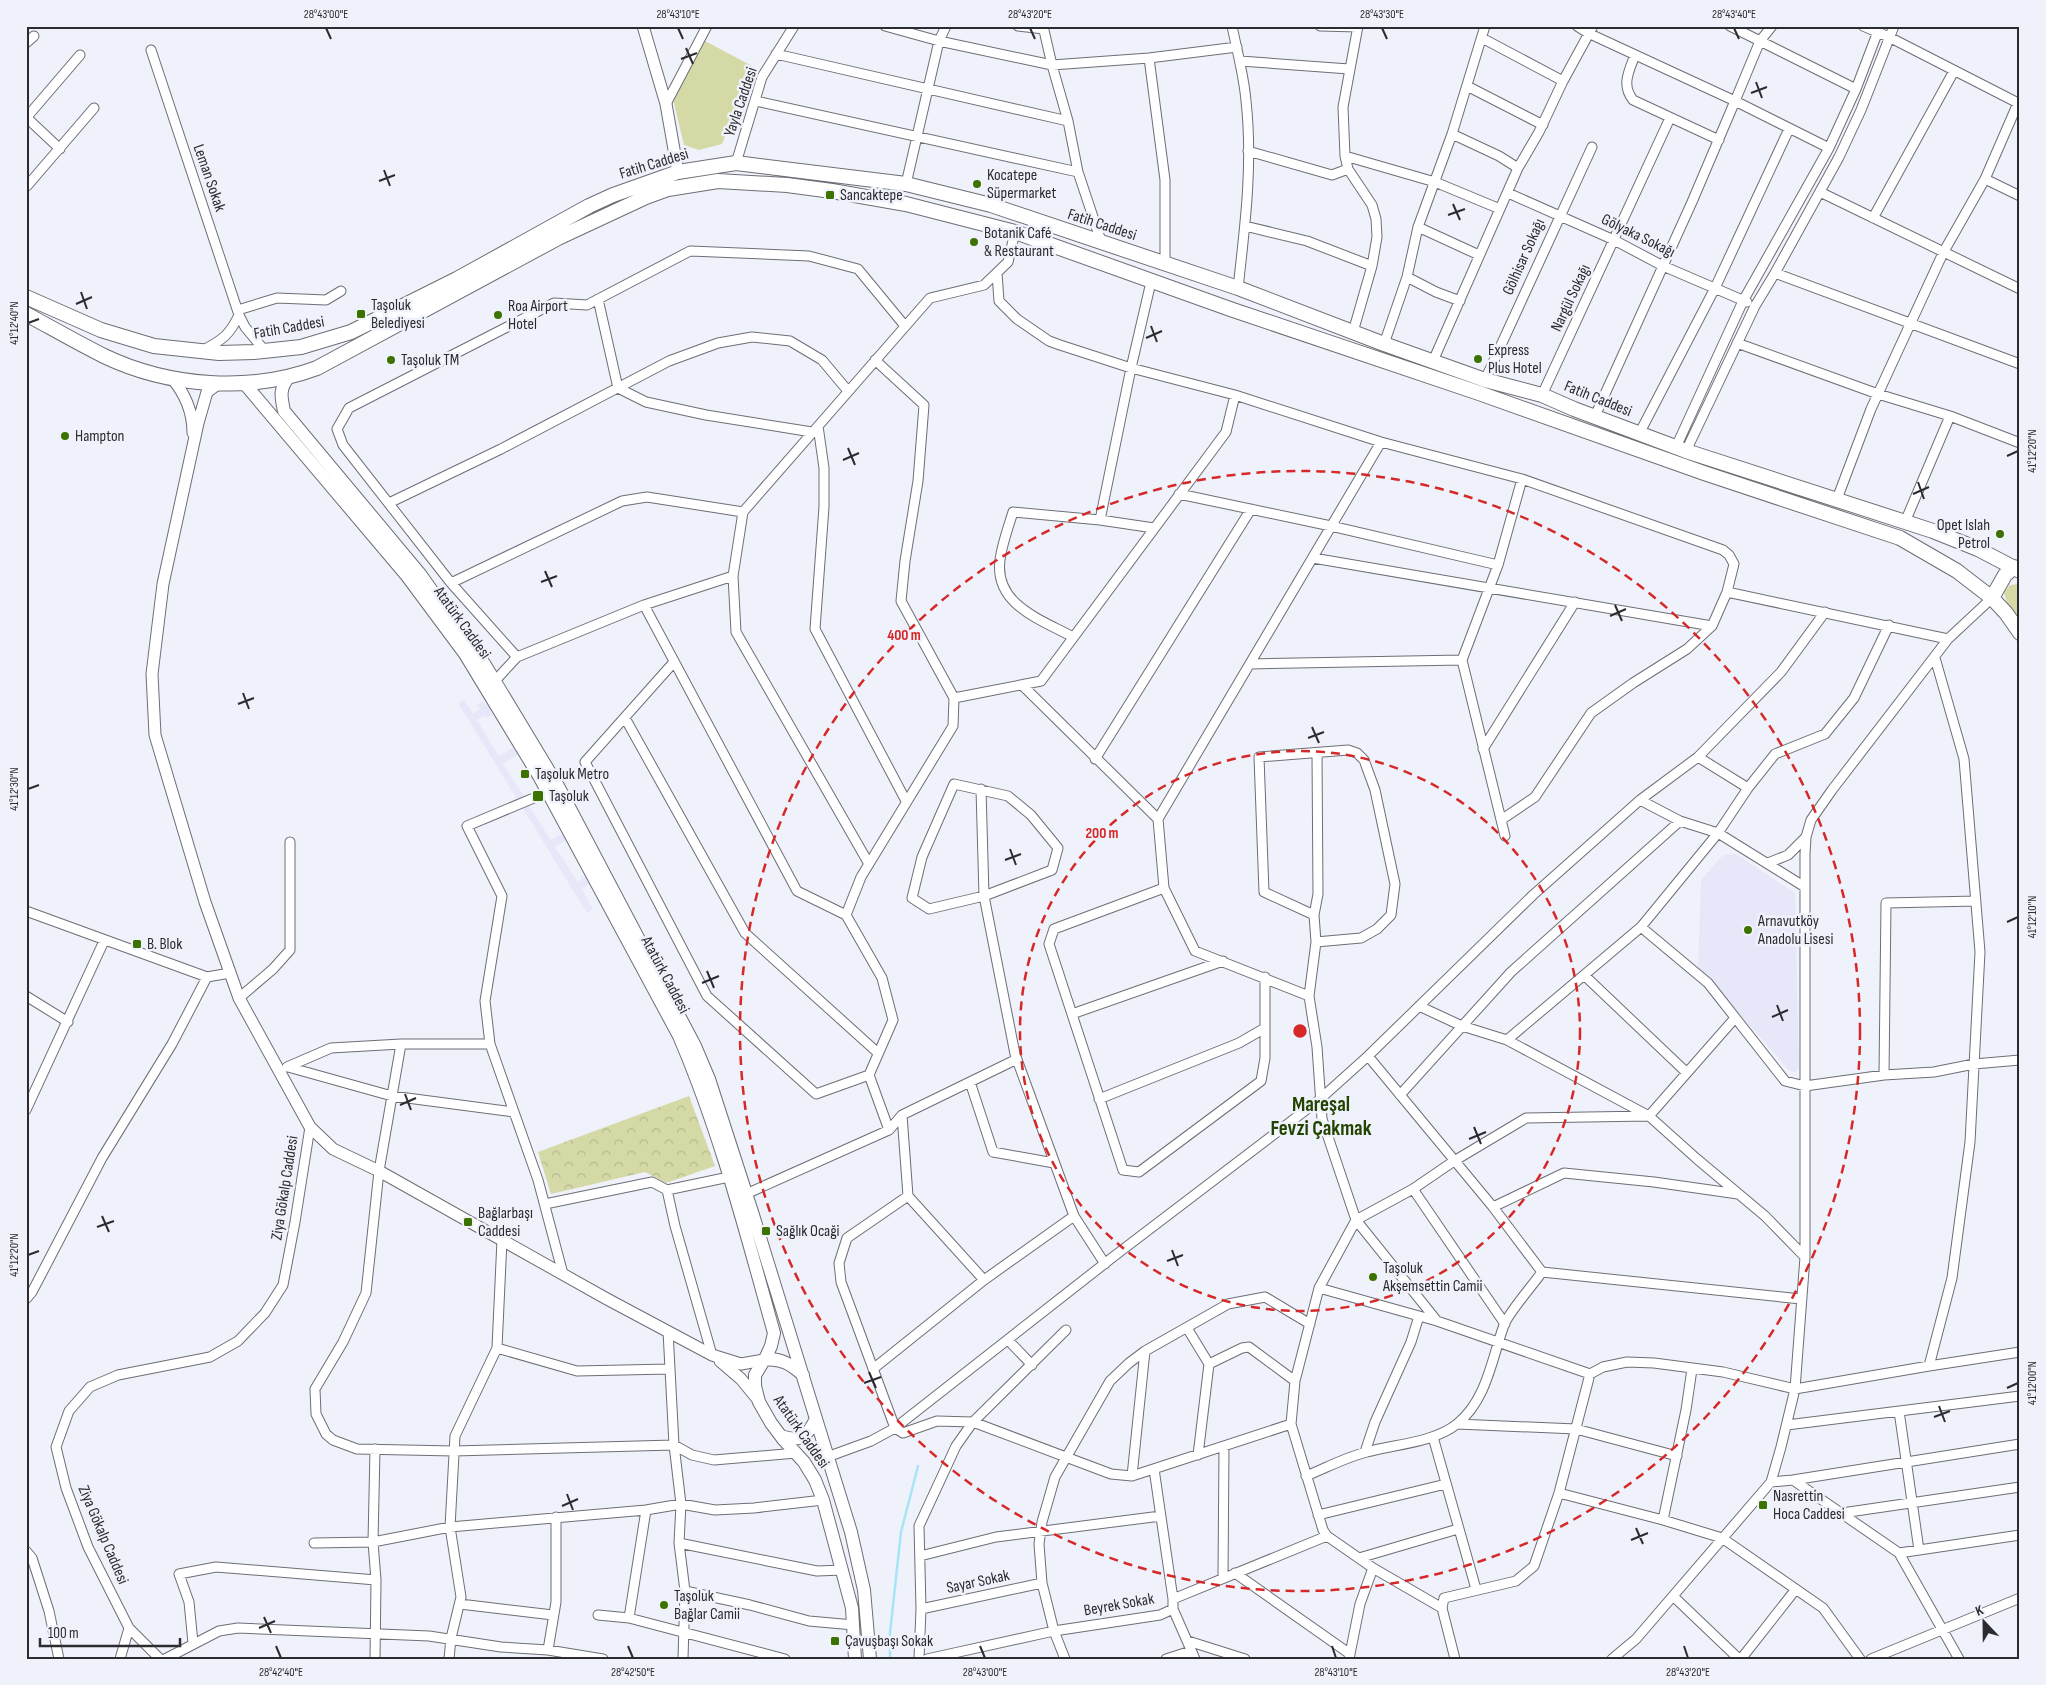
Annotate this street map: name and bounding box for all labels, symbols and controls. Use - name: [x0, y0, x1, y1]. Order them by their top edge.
- text: 28°43'00"E: [304, 7, 348, 22]
- text: 28°43'10"E: [656, 7, 700, 22]
- text: 28°43'20"E: [1008, 7, 1052, 22]
- text: 28°43'30"E: [1360, 7, 1404, 22]
- text: 28°43'40"E: [1712, 7, 1756, 22]
- street label: Yayla Caddesi: [720, 65, 762, 139]
- street label: Leman Sokak: [189, 142, 229, 214]
- street label: Fatih Caddesi: [617, 144, 691, 184]
- place label: Kocatepe Süpermarket: [987, 166, 1056, 203]
- marker: Kocatepe Süpermarket: [971, 178, 983, 190]
- place label: Sancaktepe: [840, 186, 903, 205]
- marker: Sancaktepe: [824, 189, 836, 201]
- street label: Fatih Caddesi: [1065, 205, 1139, 245]
- street label: Gölyaka Sokağı: [1598, 210, 1678, 262]
- street label: Gölhisar Sokağı: [1499, 216, 1549, 298]
- place label: Botanik Café & Restaurant: [984, 224, 1054, 261]
- marker: Botanik Café & Restaurant: [968, 236, 980, 248]
- street label: Nargül Sokağı: [1547, 261, 1595, 335]
- place label: Taşoluk Belediyesi: [371, 296, 425, 333]
- place label: Roa Airport Hotel: [508, 297, 568, 334]
- text: 41°12'40"N: [7, 301, 22, 345]
- marker: Taşoluk Belediyesi: [355, 308, 367, 320]
- marker: Roa Airport Hotel: [492, 309, 504, 321]
- street label: Fatih Caddesi: [252, 312, 326, 344]
- place label: Express Plus Hotel: [1488, 341, 1542, 378]
- place label: Taşoluk TM: [401, 351, 459, 370]
- marker: Express Plus Hotel: [1472, 353, 1484, 365]
- marker: Taşoluk TM: [385, 354, 397, 366]
- street label: Fatih Caddesi: [1561, 377, 1635, 421]
- place label: Hampton: [75, 427, 124, 446]
- text: 41°12'20"N: [2025, 429, 2040, 473]
- marker: Hampton: [59, 430, 71, 442]
- place label: Opet Islah Petrol: [1937, 516, 1990, 553]
- marker: Opet Islah Petrol: [1994, 528, 2006, 540]
- street label: Atatürk Caddesi: [429, 582, 495, 663]
- text: 400 m: [887, 626, 921, 645]
- place label: Taşoluk Metro: [535, 765, 609, 784]
- text: 41°12'30"N: [7, 767, 22, 811]
- marker: Taşoluk Metro: [519, 768, 531, 780]
- place label: Taşoluk: [549, 787, 589, 806]
- marker: Taşoluk: [531, 789, 545, 803]
- text: 200 m: [1085, 824, 1119, 843]
- text: 41°12'10"N: [2025, 896, 2040, 938]
- place label: Arnavutköy Anadolu Lisesi: [1757, 912, 1833, 949]
- marker: Arnavutköy Anadolu Lisesi: [1742, 924, 1754, 936]
- street label: Atatürk Caddesi: [636, 932, 693, 1017]
- place label: B. Blok: [147, 935, 182, 954]
- marker: B. Blok: [131, 938, 143, 950]
- centre of rings: [1291, 1022, 1309, 1040]
- district label: Mareşal Fevzi Çakmak: [1270, 1092, 1372, 1141]
- street label: Ziya Gökalp Caddesi: [267, 1134, 303, 1242]
- place label: Bağlarbaşı Caddesi: [478, 1204, 533, 1241]
- marker: Bağlarbaşı Caddesi: [462, 1216, 474, 1228]
- place label: Sağlık Ocaği: [776, 1222, 840, 1241]
- marker: Sağlık Ocaği: [760, 1225, 772, 1237]
- text: 41°12'20"N: [7, 1233, 22, 1277]
- place label: Taşoluk Akşemsettin Camii: [1382, 1259, 1483, 1296]
- marker: Taşoluk Akşemsettin Camii: [1367, 1271, 1379, 1283]
- text: 41°12'00"N: [2025, 1361, 2040, 1405]
- street label: Atatürk Caddesi: [768, 1391, 833, 1472]
- street label: Ziya Gökalp Caddesi: [74, 1483, 132, 1587]
- place label: Nasrettin Hoca Caddesi: [1773, 1487, 1845, 1524]
- marker: Nasrettin Hoca Caddesi: [1757, 1499, 1769, 1511]
- street label: Sayar Sokak: [945, 1566, 1011, 1598]
- place label: Taşoluk Bağlar Camii: [674, 1587, 740, 1624]
- street label: Beyrek Sokak: [1082, 1589, 1156, 1621]
- north arrow: [1958, 1598, 2008, 1648]
- marker: Taşoluk Bağlar Camii: [658, 1599, 670, 1611]
- text: K: [1973, 1601, 1986, 1620]
- scale bar: [40, 1615, 180, 1647]
- text: 100 m: [48, 1624, 79, 1643]
- place label: Çavuşbaşı Sokak: [845, 1632, 933, 1651]
- marker: Çavuşbaşı Sokak: [829, 1635, 841, 1647]
- text: 28°42'40"E: [259, 1665, 303, 1680]
- text: 28°42'50"E: [611, 1665, 655, 1680]
- text: 28°43'00"E: [963, 1665, 1007, 1680]
- text: 28°43'10"E: [1314, 1665, 1358, 1680]
- text: 28°43'20"E: [1666, 1665, 1710, 1680]

